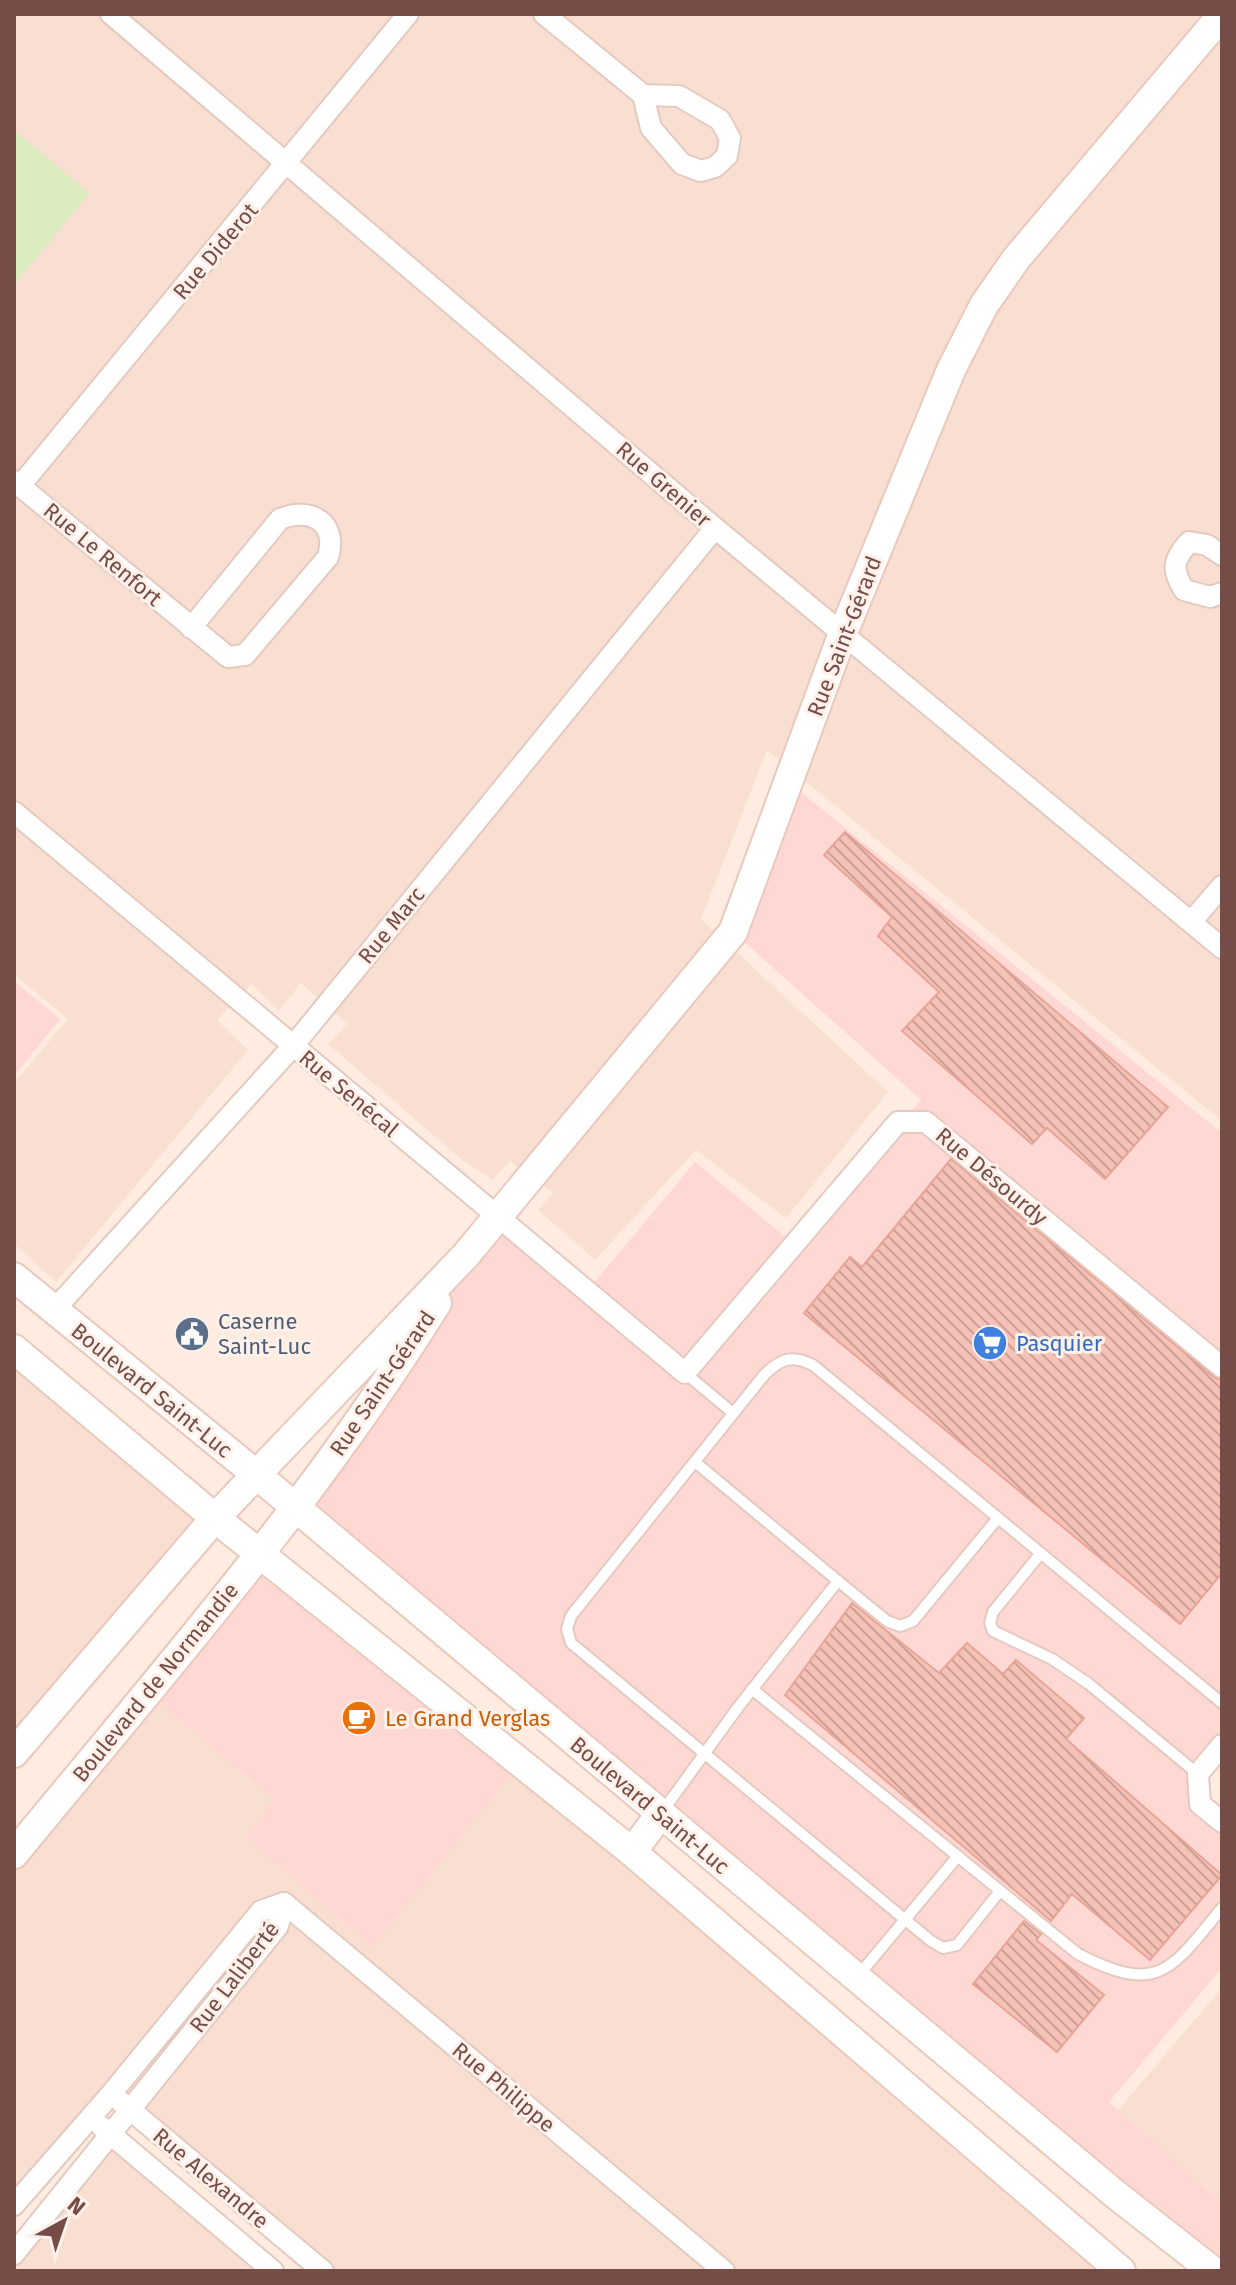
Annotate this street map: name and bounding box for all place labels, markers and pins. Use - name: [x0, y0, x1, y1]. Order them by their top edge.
- place label: Caserne Saint-Luc: [218, 1308, 311, 1360]
- public building icon: Caserne Saint-Luc: [173, 1315, 211, 1353]
- supermarket icon: Pasquier: [971, 1324, 1009, 1362]
- place label: Pasquier: [1016, 1330, 1103, 1357]
- cafe icon: Le Grand Verglas: [340, 1699, 378, 1737]
- place label: Le Grand Verglas: [385, 1705, 550, 1732]

